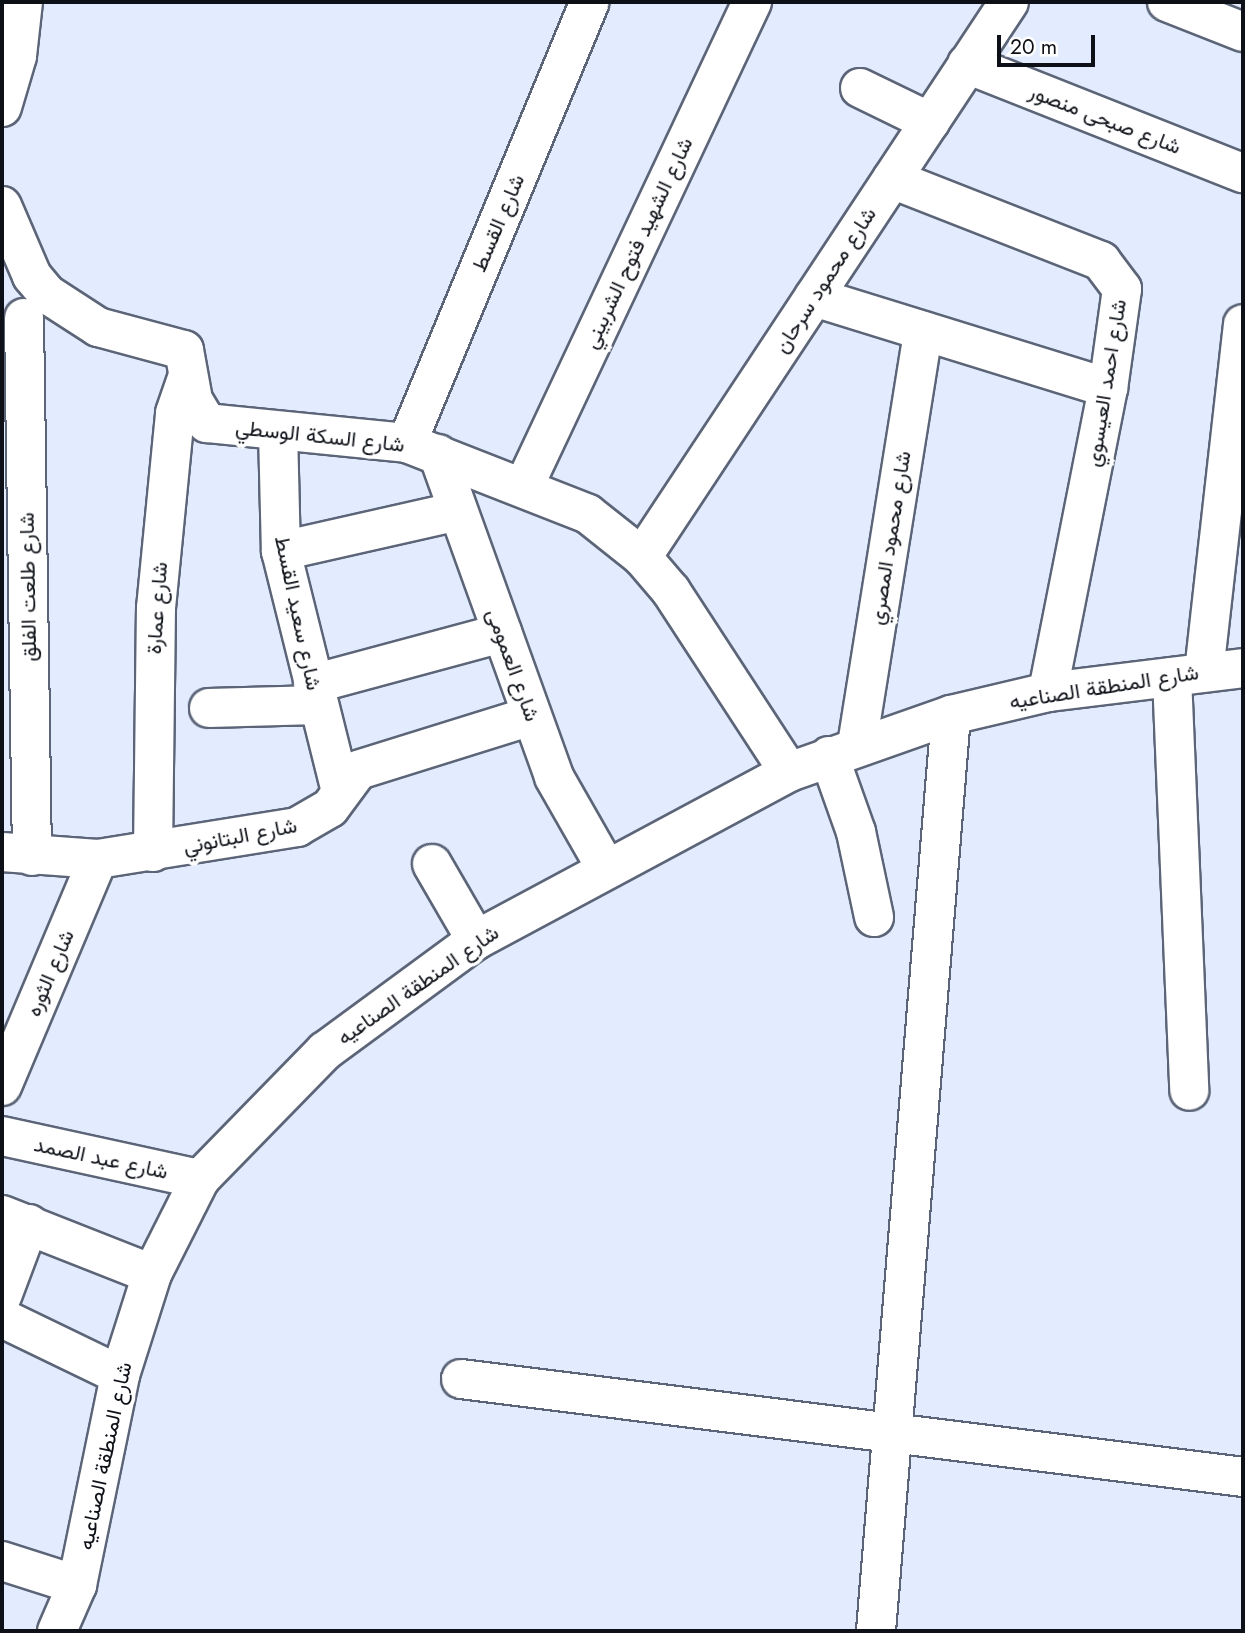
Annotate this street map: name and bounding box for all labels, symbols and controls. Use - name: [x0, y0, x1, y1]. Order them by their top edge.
- scale bar: [1000, 21, 1098, 65]
- text: 20 m: [1010, 32, 1057, 62]
- street label: شارع صبحى منصور: [1026, 78, 1184, 160]
- street label: شارع الشهيد فتوح الشربيني: [578, 133, 698, 353]
- street label: شارع القسط: [466, 170, 530, 276]
- street label: شارع محمود سرحان: [769, 202, 881, 358]
- street label: شارع احمد العيسوي: [1080, 297, 1132, 469]
- street label: شارع السكة الوسطي: [234, 415, 406, 457]
- street label: شارع محمود المصري: [864, 449, 916, 627]
- street label: شارع طلعت الفلق: [14, 512, 42, 662]
- street label: شارع سعيد القسط: [269, 533, 327, 693]
- street label: شارع عمارة: [141, 561, 173, 655]
- street label: شارع العمومى: [481, 605, 545, 725]
- street label: شارع المنطقة الصناعيه: [1008, 660, 1200, 714]
- street label: شارع البتانوني: [181, 813, 299, 859]
- street label: شارع المنطقة الصناعيه: [332, 920, 504, 1050]
- street label: شارع الثوره: [20, 926, 80, 1020]
- street label: شارع عبد الصمد: [32, 1131, 170, 1185]
- street label: شارع المنطقة الصناعيه: [73, 1360, 137, 1552]

